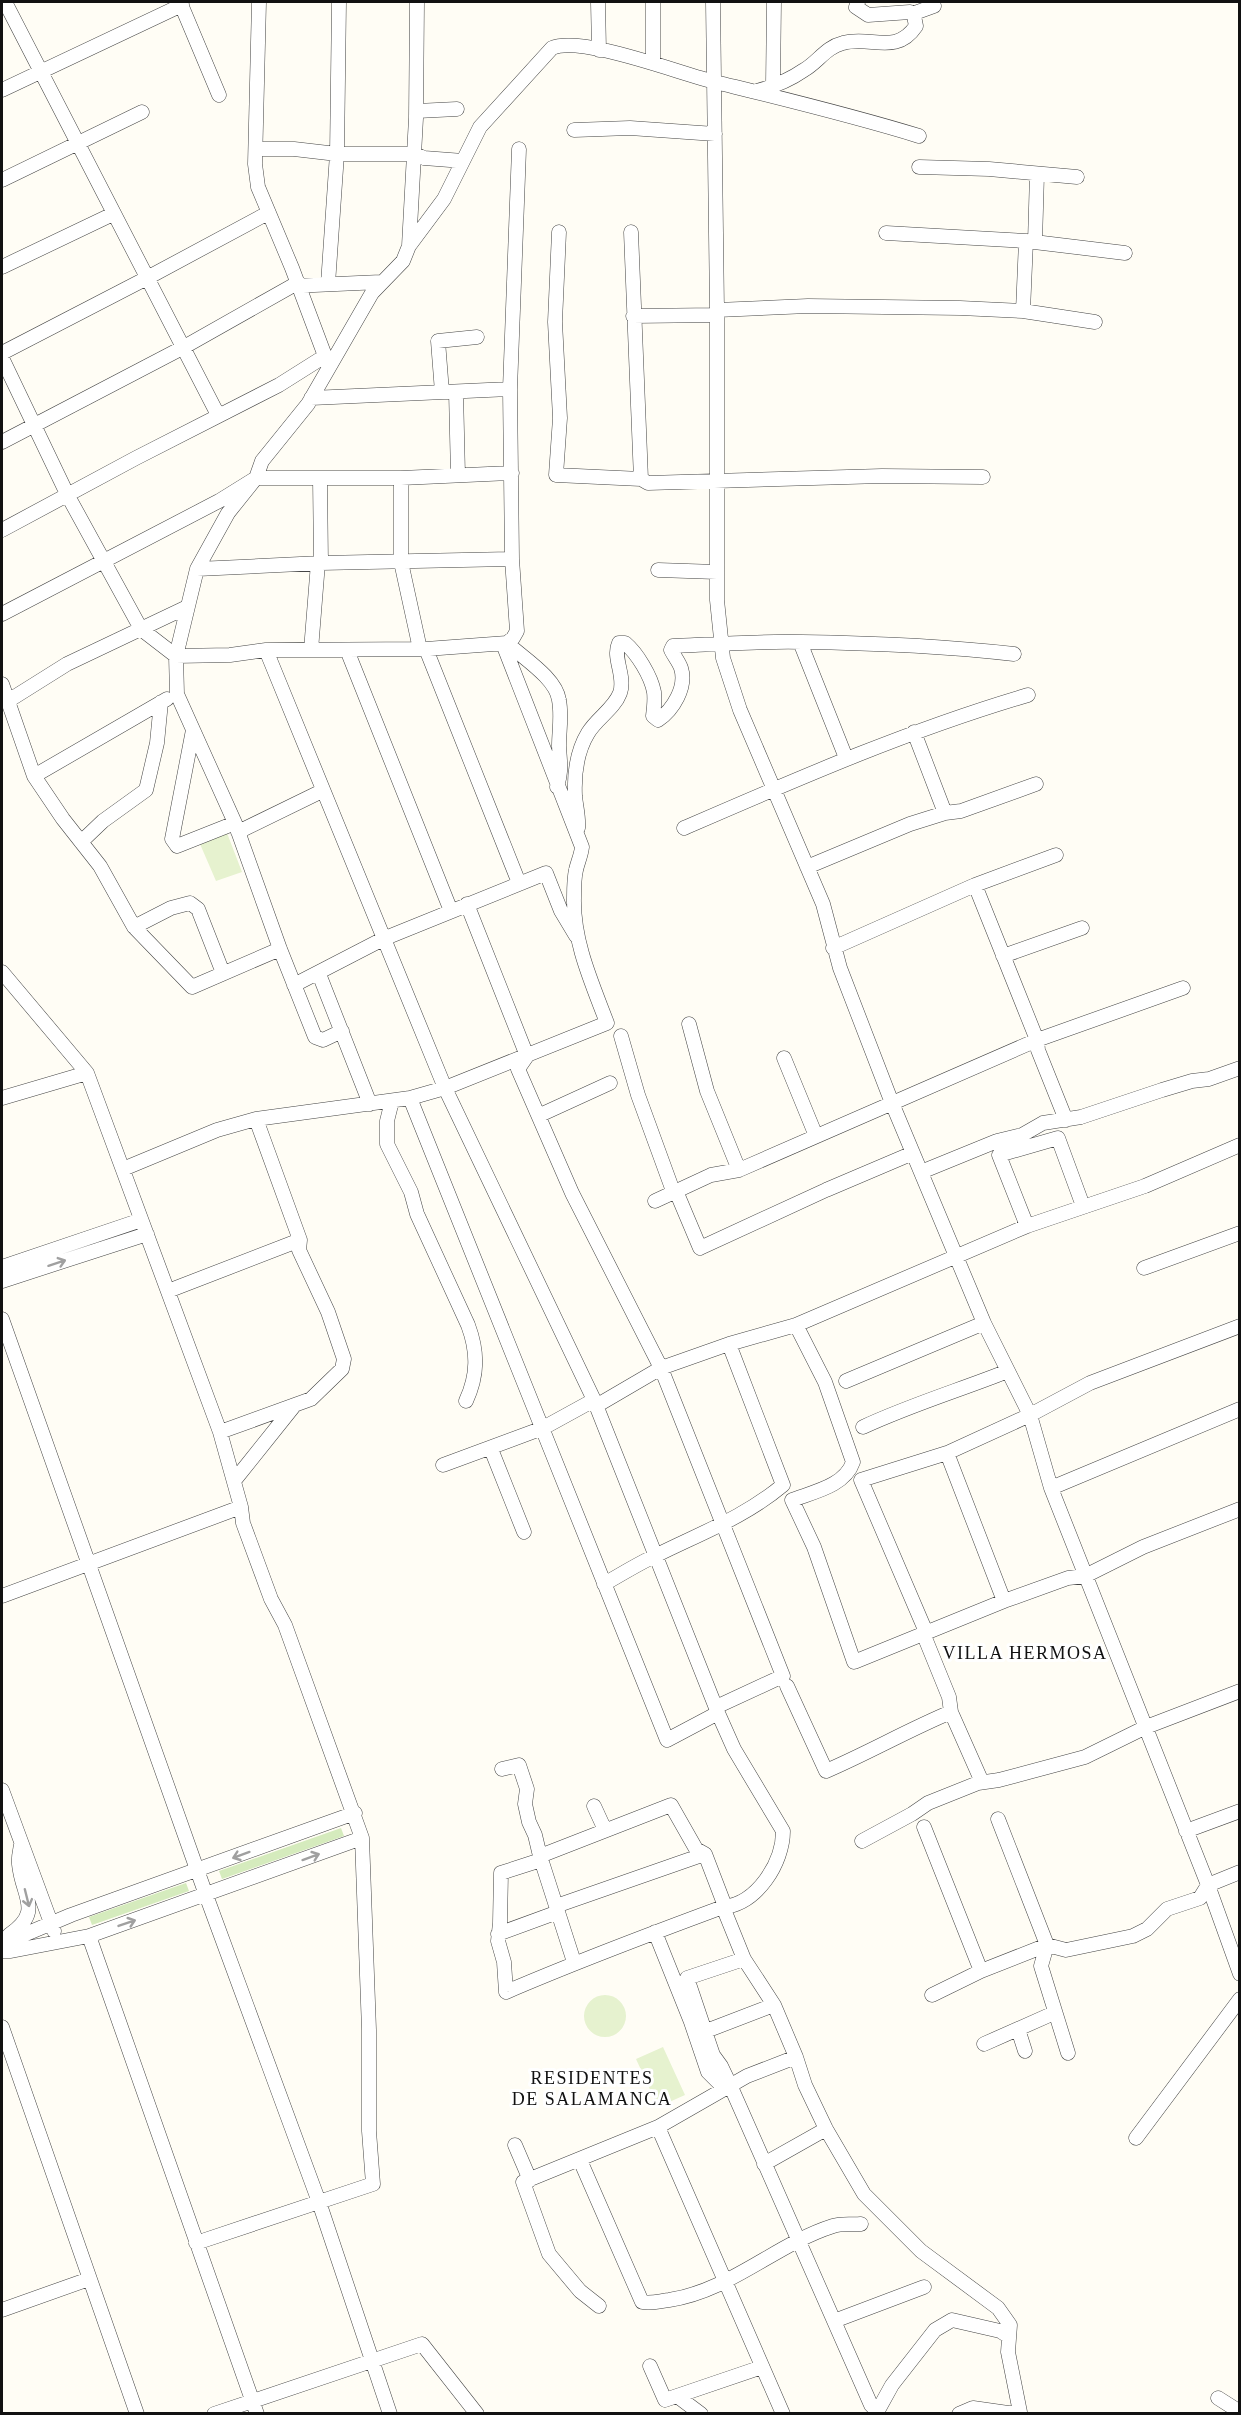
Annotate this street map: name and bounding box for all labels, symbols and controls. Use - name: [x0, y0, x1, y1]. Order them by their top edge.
- one-way arrow: [47, 1257, 66, 1268]
- district label: VILLA HERMOSA: [942, 1643, 1108, 1663]
- one-way arrow: [232, 1850, 250, 1861]
- one-way arrow: [301, 1851, 319, 1862]
- one-way arrow: [22, 1888, 34, 1907]
- one-way arrow: [117, 1916, 136, 1927]
- district label: RESIDENTES DE SALAMANCA: [512, 2068, 672, 2109]

